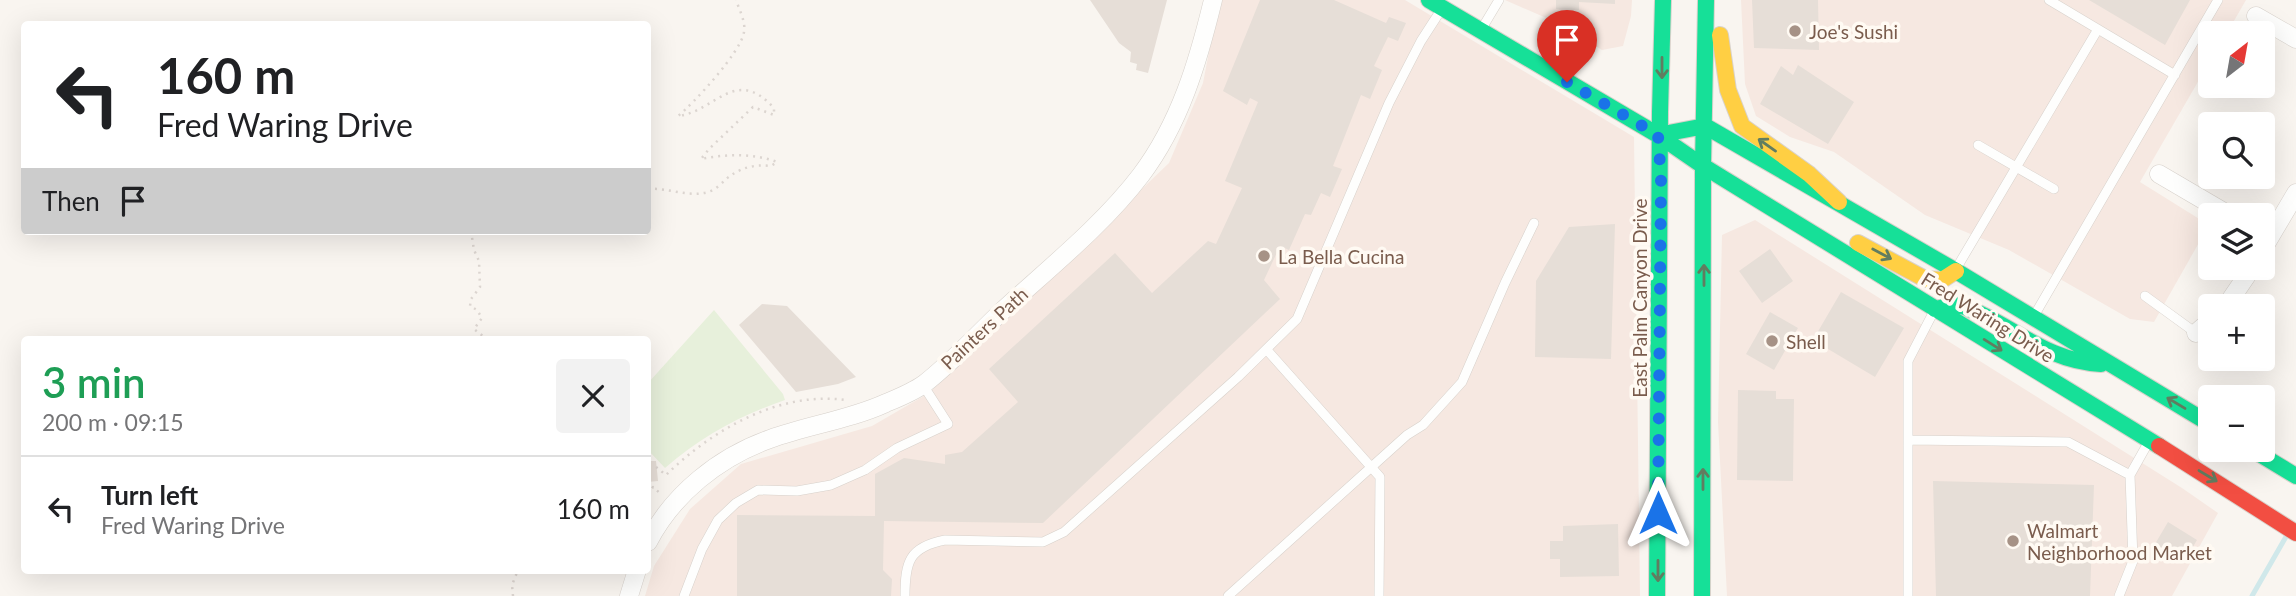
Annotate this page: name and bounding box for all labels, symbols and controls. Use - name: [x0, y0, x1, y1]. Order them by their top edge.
- pin: [1537, 10, 1597, 82]
- place label: Joe's Sushi: [1809, 20, 1898, 43]
- icon: arrive: [1548, 21, 1586, 59]
- north arrow: [2198, 21, 2275, 98]
- map controls: [2198, 21, 2275, 462]
- marker: Joe's Sushi: [1787, 23, 1803, 39]
- text: 160 m: [157, 46, 295, 104]
- icon: left: [42, 49, 133, 140]
- one-way arrow: [1655, 56, 1669, 79]
- text: Fred Waring Drive: [157, 105, 413, 144]
- button: search: [2198, 112, 2275, 189]
- one-way arrow: [1758, 137, 1777, 152]
- icon: arrive: [114, 182, 152, 220]
- text: Then: [42, 185, 100, 217]
- street label: East Palm Canyon Drive: [1628, 198, 1651, 398]
- button: layers: [2198, 203, 2275, 280]
- place label: La Bella Cucina: [1278, 245, 1404, 268]
- marker: La Bella Cucina: [1256, 248, 1272, 264]
- one-way arrow: [1871, 248, 1892, 262]
- one-way arrow: [1697, 264, 1711, 287]
- street label: Fred Waring Drive: [1917, 267, 2059, 367]
- street label: Painters Path: [936, 282, 1032, 374]
- button: +: [2198, 294, 2275, 371]
- place label: Shell: [1786, 330, 1826, 353]
- marker: Shell: [1764, 333, 1780, 349]
- one-way arrow: [1983, 338, 2003, 352]
- text: 3 min: [42, 357, 146, 407]
- button: close: [556, 359, 630, 433]
- button: −: [2198, 385, 2275, 462]
- one-way arrow: [2167, 396, 2187, 410]
- text: 200 m · 09:15: [42, 408, 184, 436]
- one-way arrow: [1696, 468, 1710, 491]
- one-way arrow: [2198, 470, 2218, 484]
- position arrow: [1621, 476, 1695, 550]
- text: Turn left: [101, 479, 198, 511]
- icon: left: [42, 490, 80, 528]
- text: 160 m: [557, 493, 630, 525]
- text: Fred Waring Drive: [101, 511, 285, 539]
- place label: Walmart Neighborhood Market: [2027, 519, 2212, 564]
- marker: Walmart Neighborhood Market: [2005, 533, 2021, 549]
- one-way arrow: [1651, 559, 1665, 582]

